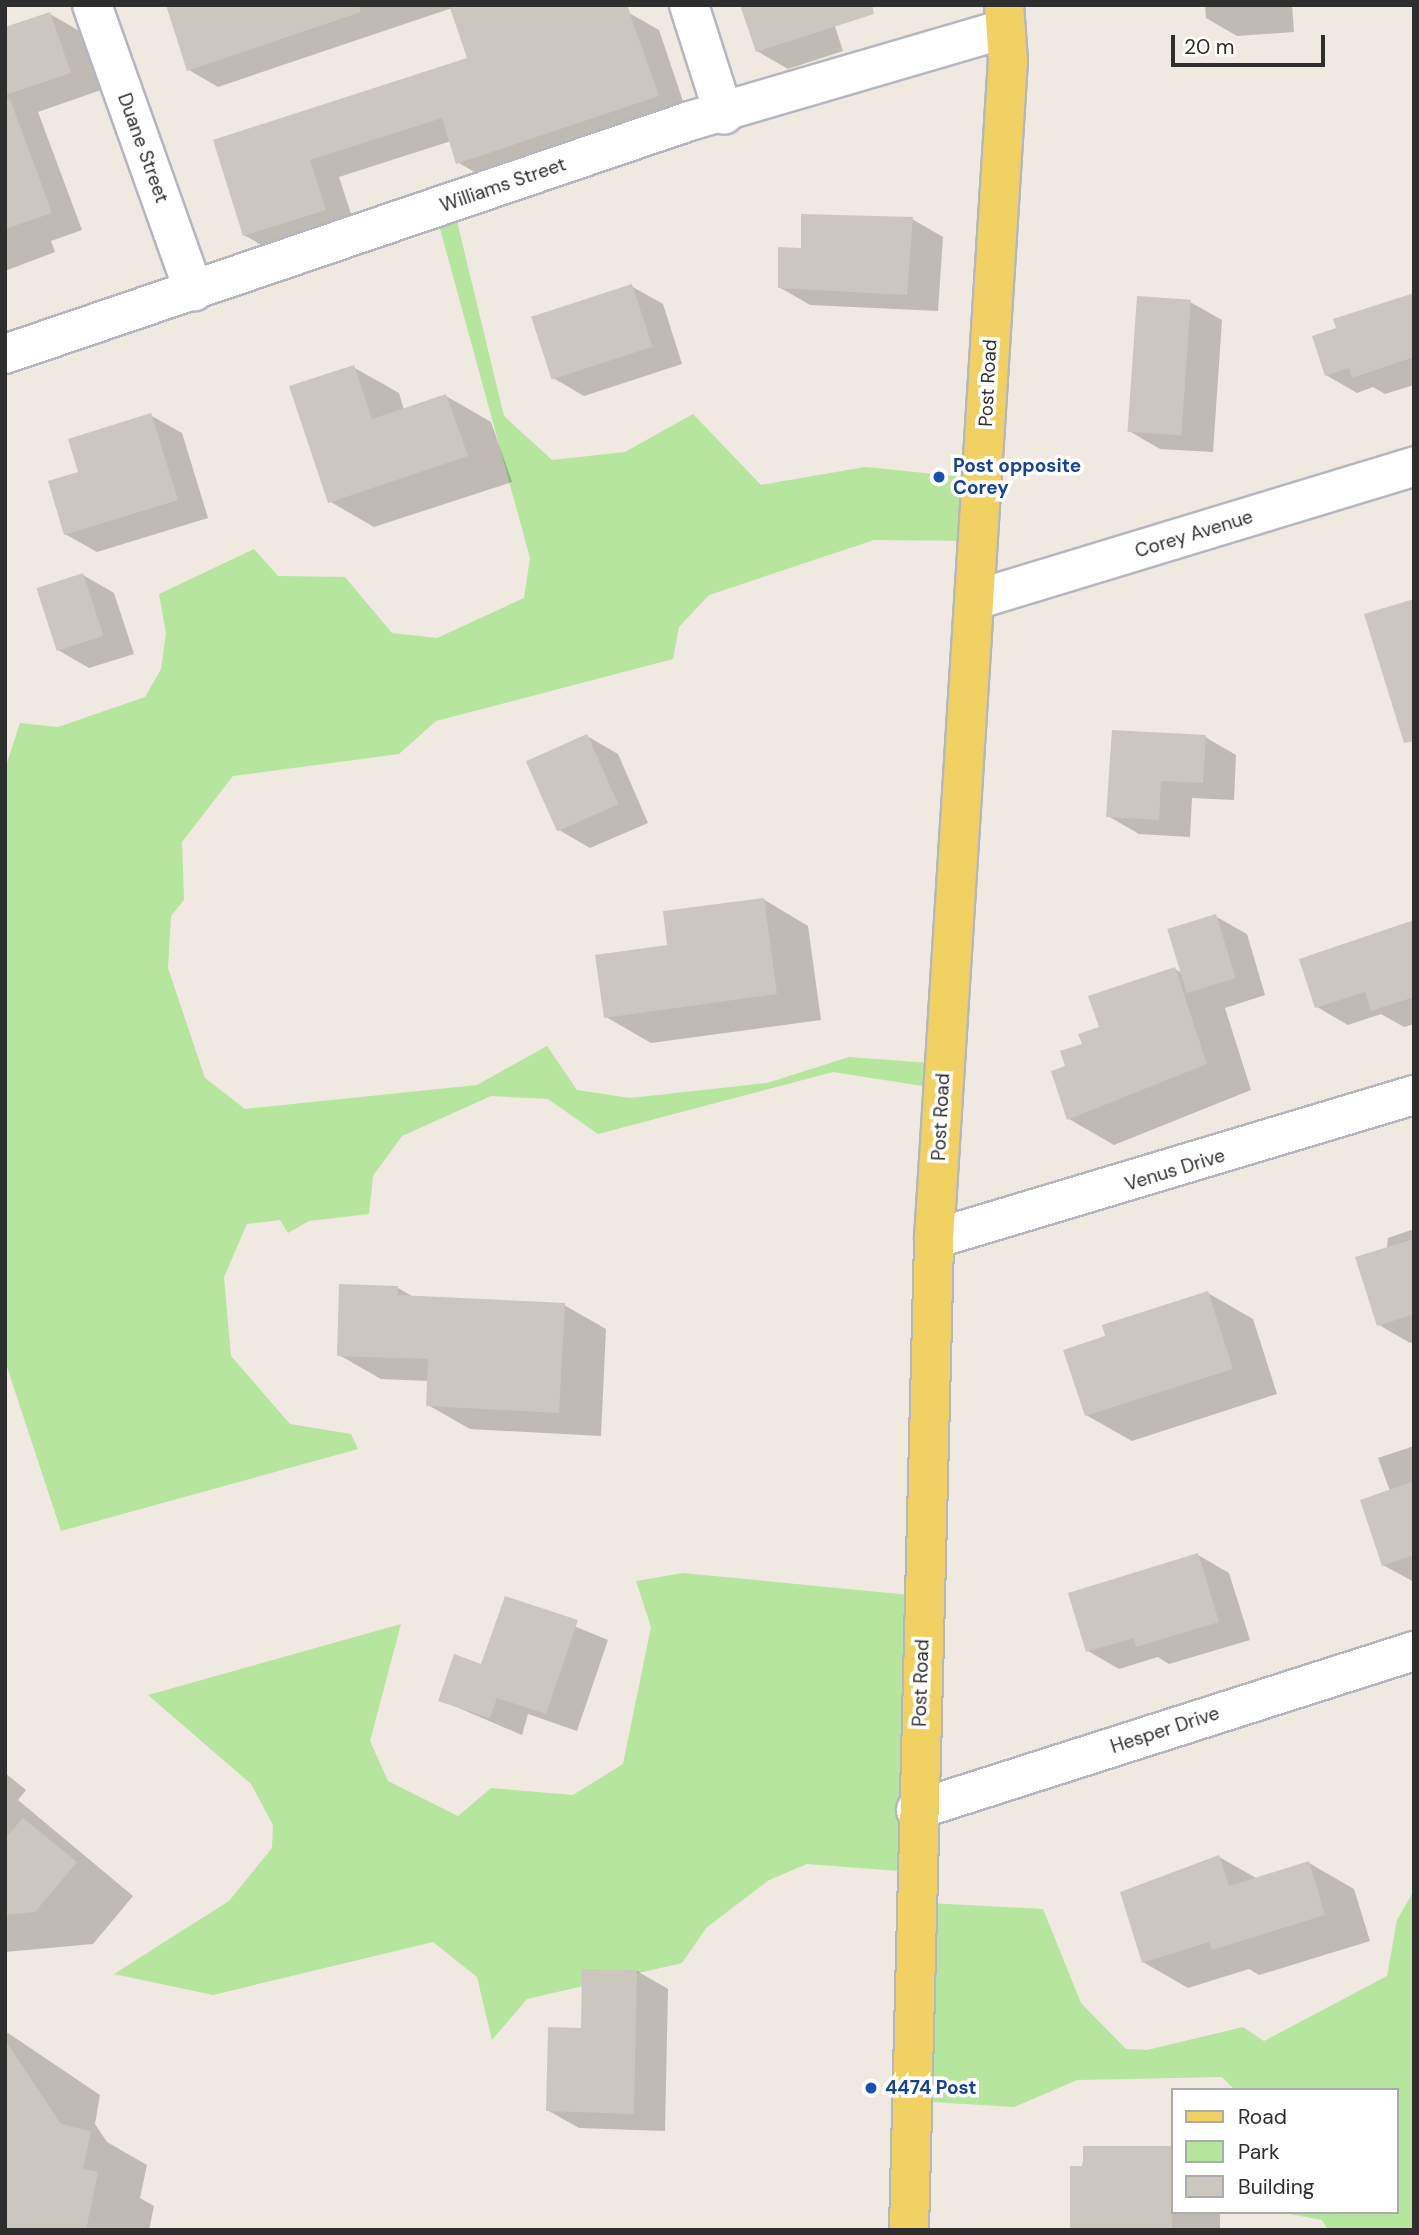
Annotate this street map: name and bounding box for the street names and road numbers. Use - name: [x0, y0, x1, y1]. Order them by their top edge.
- street label: Duane Street: [113, 90, 173, 206]
- street label: Williams Street: [437, 153, 569, 217]
- street label: Post Road: [974, 339, 1002, 427]
- street label: Corey Avenue: [1132, 505, 1256, 563]
- street label: Post Road: [927, 1073, 955, 1161]
- street label: Venus Drive: [1122, 1144, 1228, 1196]
- street label: Post Road: [908, 1639, 934, 1727]
- street label: Hesper Drive: [1108, 1702, 1222, 1758]

